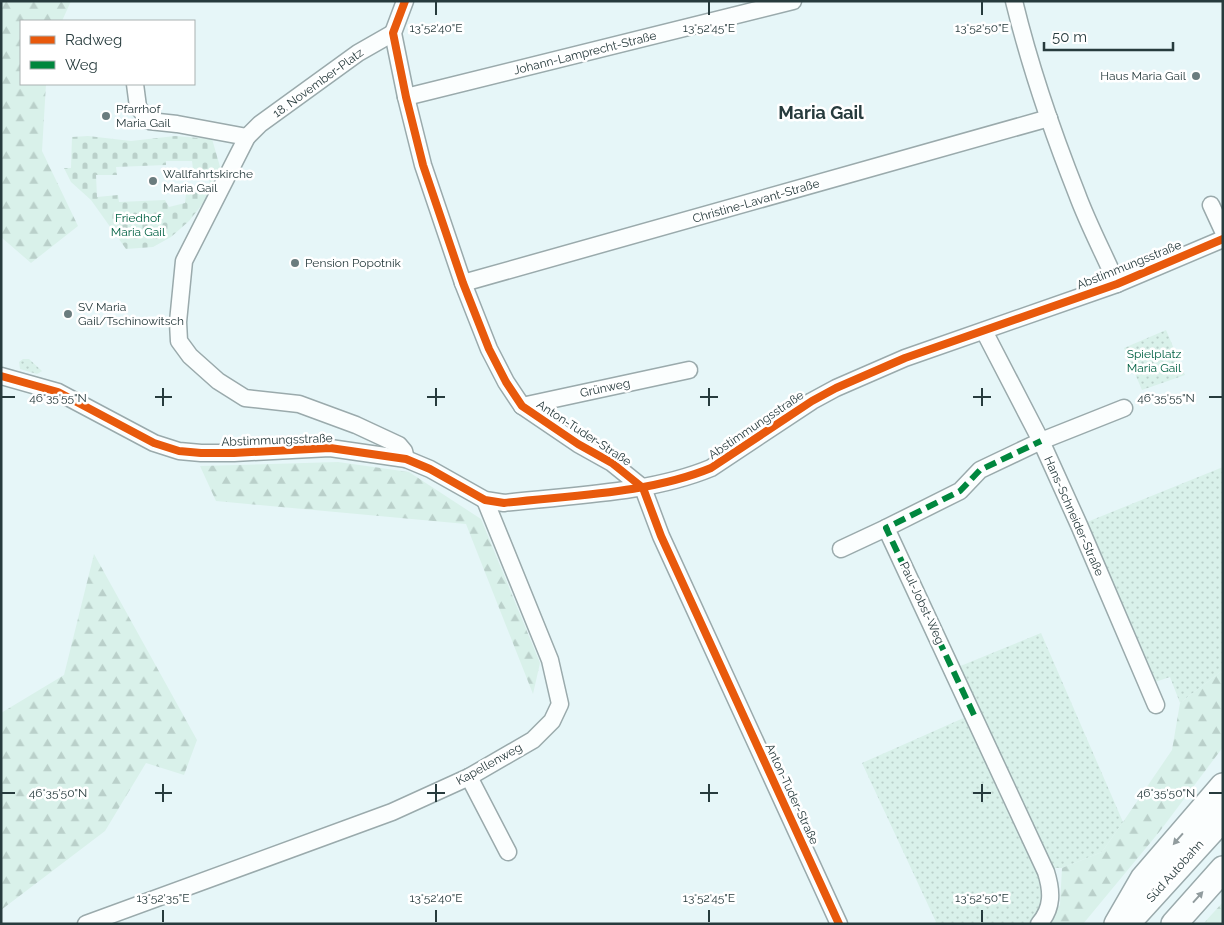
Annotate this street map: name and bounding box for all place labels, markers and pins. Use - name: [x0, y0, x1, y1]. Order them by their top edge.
- place label: Haus Maria Gail: [1100, 69, 1187, 83]
- marker: Haus Maria Gail: [1190, 70, 1202, 82]
- place label: Pfarrhof Maria Gail: [116, 102, 171, 130]
- marker: Pfarrhof Maria Gail: [100, 110, 112, 122]
- place label: Wallfahrtskirche Maria Gail: [163, 167, 253, 195]
- marker: Wallfahrtskirche Maria Gail: [147, 175, 159, 187]
- place label: Pension Popotnik: [305, 256, 402, 270]
- marker: Pension Popotnik: [289, 257, 301, 269]
- place label: SV Maria Gail/Tschinowitsch: [78, 300, 184, 328]
- marker: SV Maria Gail/Tschinowitsch: [62, 308, 74, 320]

